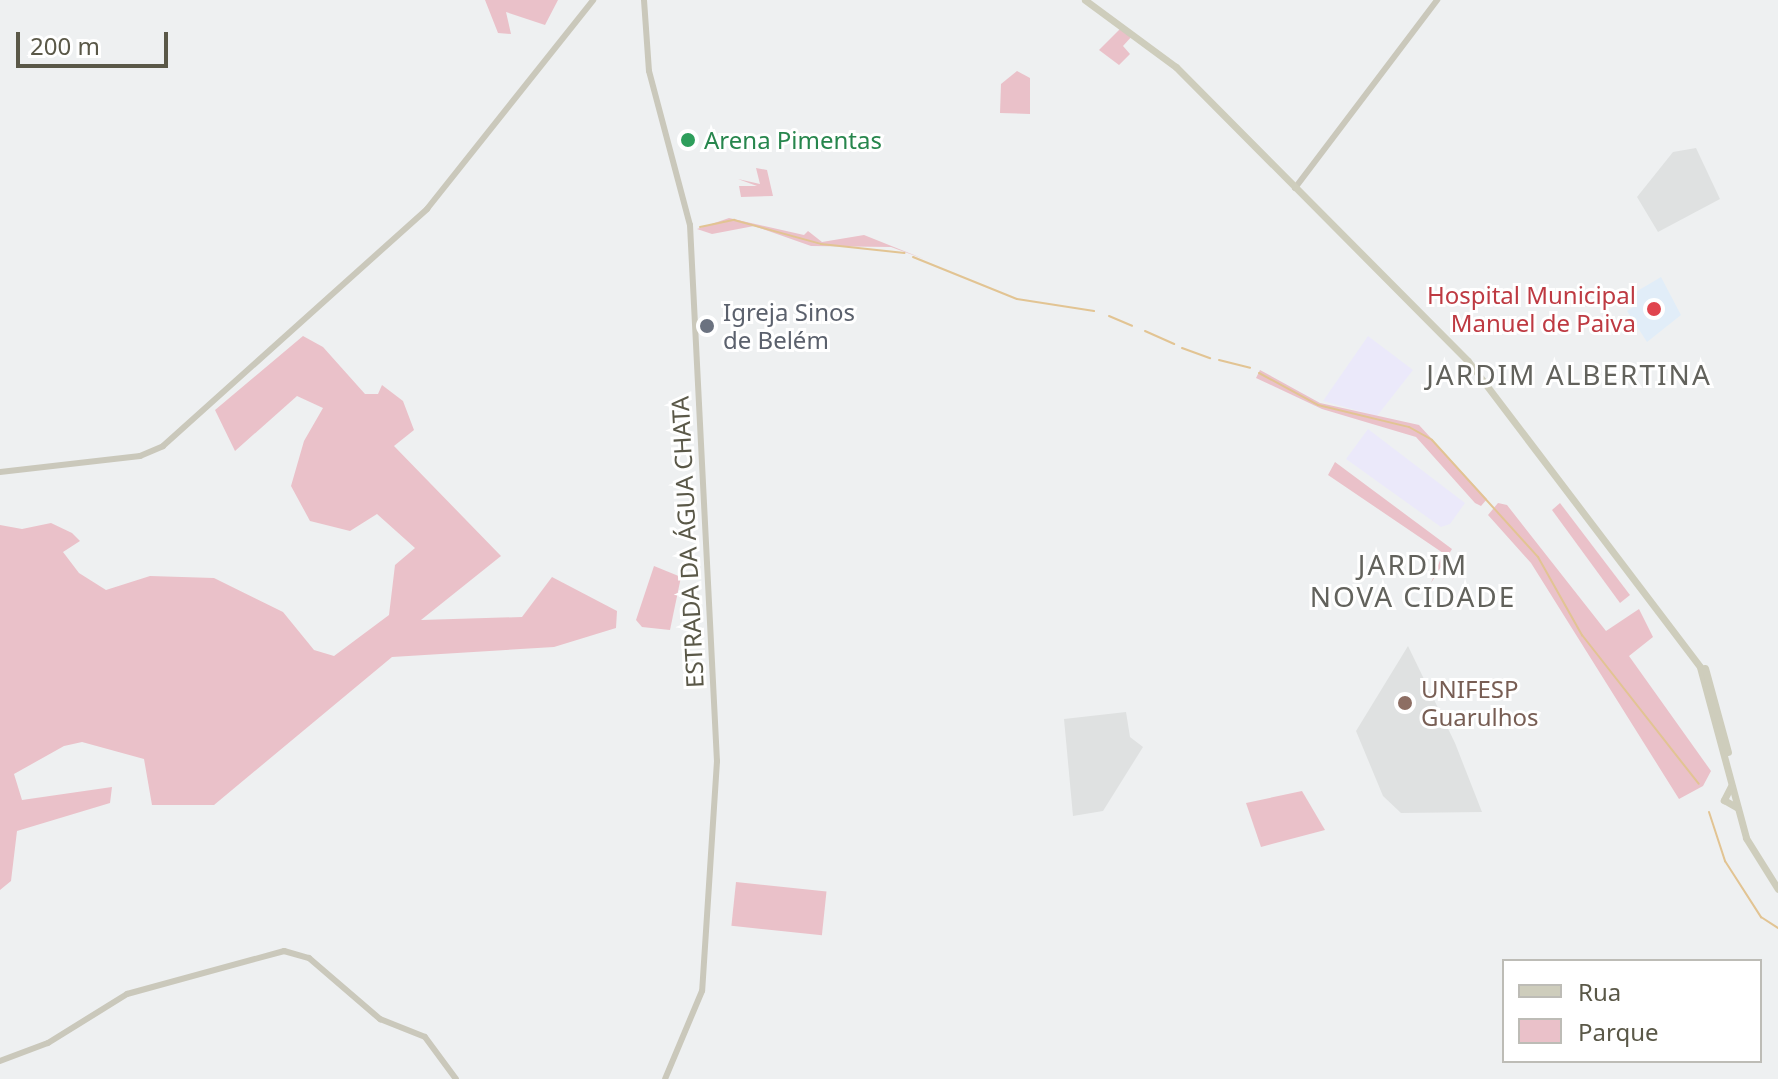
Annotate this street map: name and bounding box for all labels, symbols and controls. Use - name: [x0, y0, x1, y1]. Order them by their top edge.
- scale bar: [20, 16, 172, 66]
- text: 200 m: [30, 29, 100, 62]
- place label: Arena Pimentas: [704, 126, 882, 154]
- marker: Arena Pimentas: [679, 131, 697, 149]
- place label: Hospital Municipal Manuel de Paiva: [1427, 281, 1636, 337]
- place label: Igreja Sinos de Belém: [723, 298, 855, 354]
- marker: Hospital Municipal Manuel de Paiva: [1643, 298, 1665, 320]
- marker: Igreja Sinos de Belém: [698, 317, 716, 335]
- district label: JARDIM ALBERTINA: [1426, 357, 1712, 391]
- street label: ESTRADA DA ÁGUA CHATA: [665, 395, 709, 689]
- district label: JARDIM NOVA CIDADE: [1310, 547, 1516, 613]
- place label: UNIFESP Guarulhos: [1421, 675, 1539, 731]
- marker: UNIFESP Guarulhos: [1396, 694, 1414, 712]
- legend: [1502, 959, 1762, 1063]
- text: Rua: [1578, 975, 1621, 1008]
- text: Parque: [1578, 1015, 1659, 1048]

